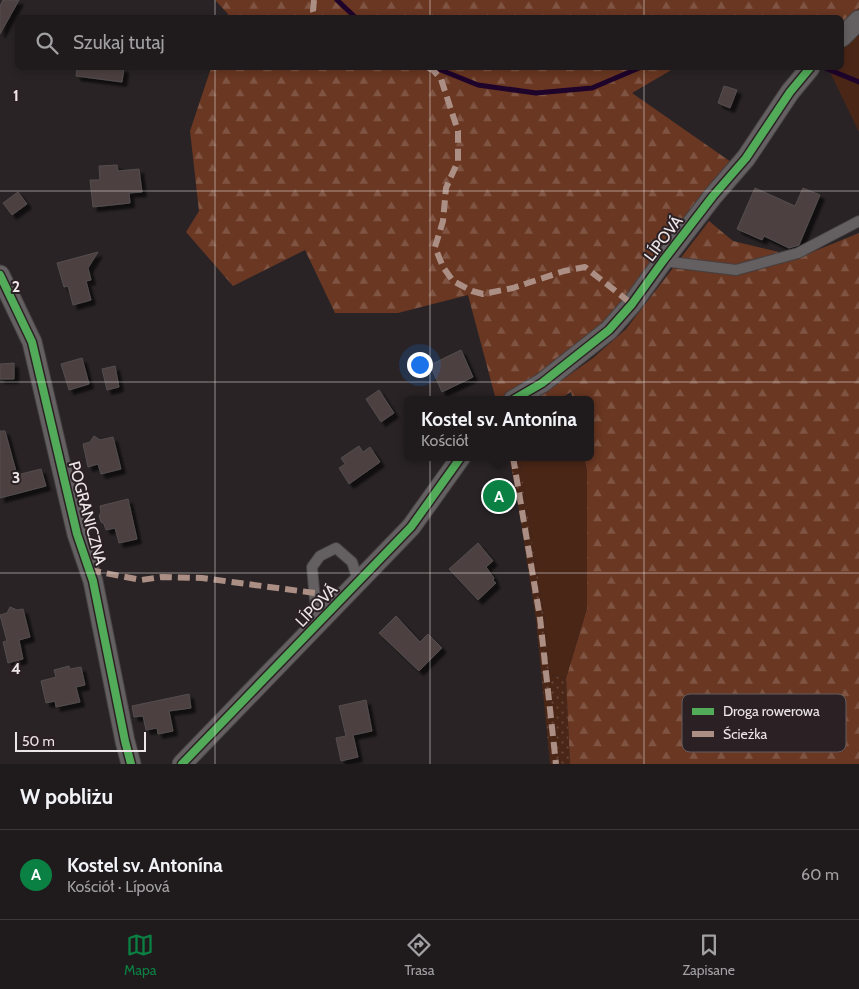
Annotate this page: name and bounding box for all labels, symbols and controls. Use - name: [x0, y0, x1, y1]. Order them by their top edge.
- search box: [15, 15, 844, 70]
- icon: search: [33, 29, 61, 57]
- text: Szukaj tutaj: [73, 31, 165, 54]
- text: 1: [13, 86, 19, 105]
- street label: LÍPOVÁ: [640, 212, 687, 265]
- text: 2: [12, 277, 20, 296]
- your location: [407, 352, 433, 378]
- popup: [404, 396, 594, 461]
- text: Kostel sv. Antonína: [421, 408, 577, 431]
- text: Kościół: [421, 431, 468, 450]
- street label: POGRANICZNA: [65, 459, 111, 567]
- text: 3: [12, 468, 20, 487]
- pin: A: [483, 477, 515, 515]
- street label: LÍPOVÁ: [291, 580, 341, 631]
- text: 4: [11, 659, 21, 678]
- legend: [682, 694, 846, 752]
- text: Droga rowerowa: [723, 702, 820, 720]
- text: Ścieżka: [723, 725, 767, 743]
- scale bar: [15, 729, 146, 752]
- text: 50 m: [22, 732, 55, 750]
- text: W pobliżu: [20, 784, 113, 809]
- text: Kostel sv. Antonína: [67, 854, 223, 877]
- text: A: [31, 865, 41, 884]
- text: 60 m: [801, 865, 839, 884]
- text: Kościół · Lípová: [67, 877, 170, 896]
- tab: Mapa: [124, 931, 157, 979]
- tab: Trasa: [405, 931, 434, 979]
- tab: Zapisane: [682, 931, 735, 979]

